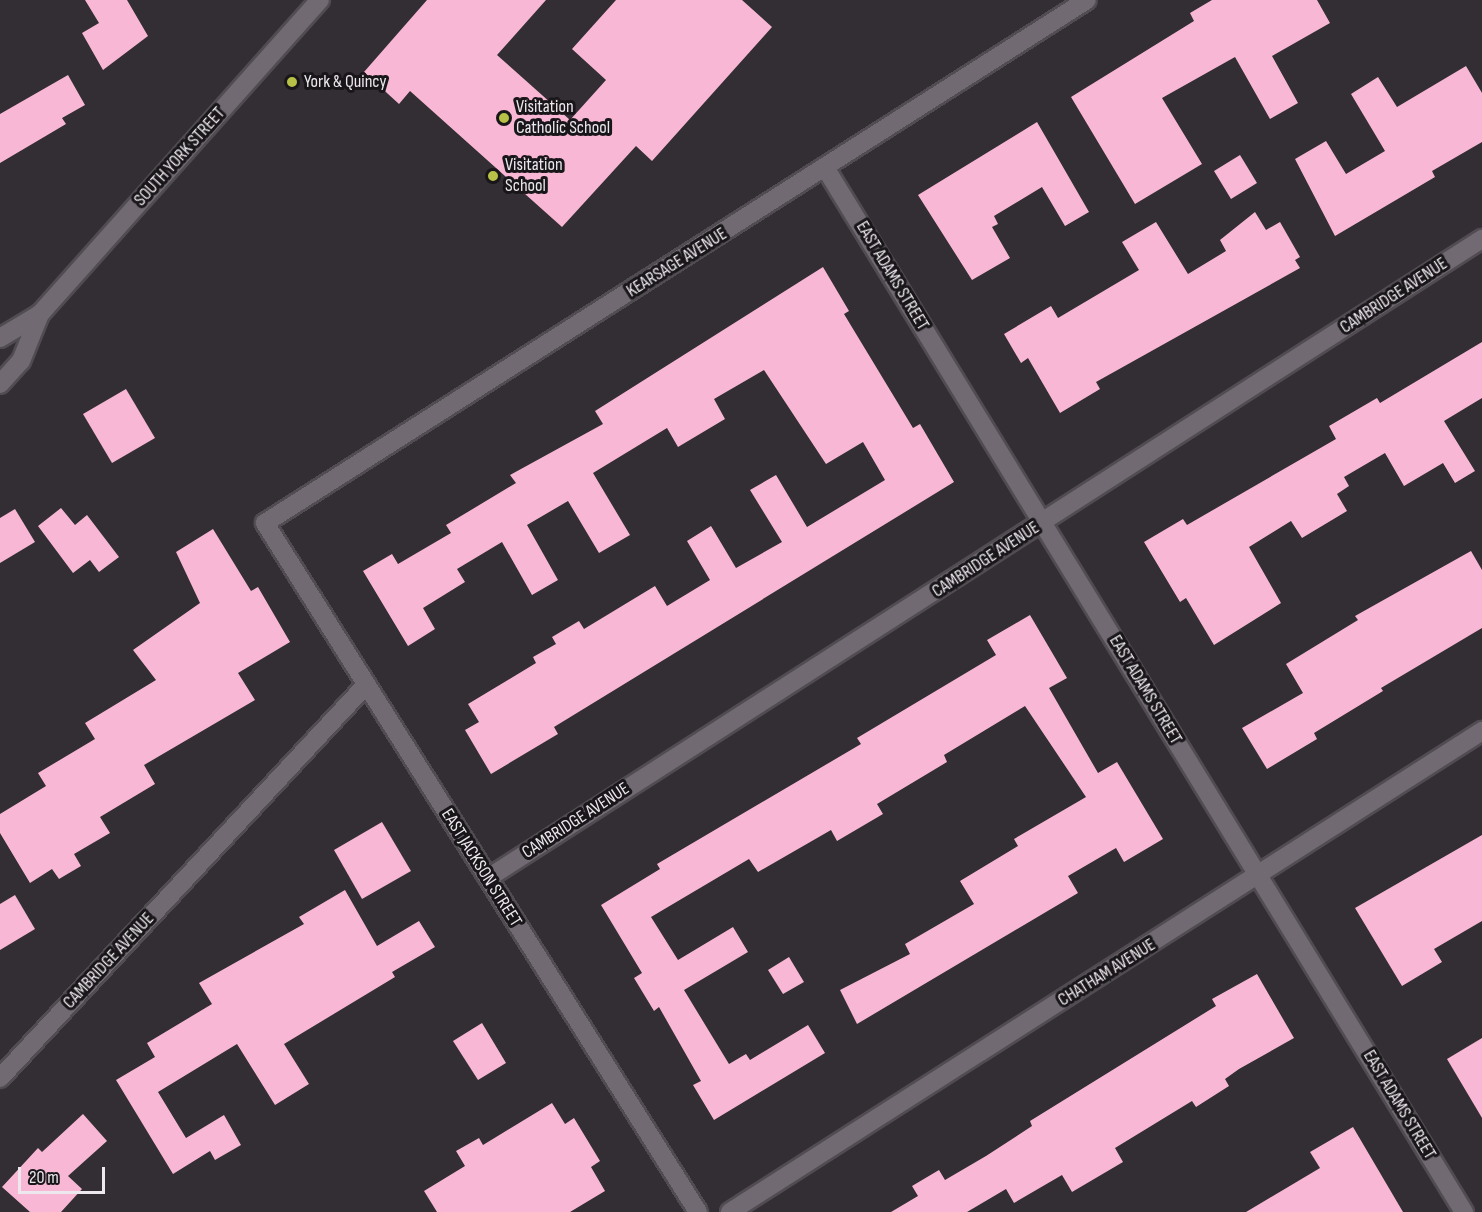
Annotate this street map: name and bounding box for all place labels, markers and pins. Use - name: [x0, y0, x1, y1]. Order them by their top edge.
- place label: York & Quincy: [304, 71, 386, 93]
- marker: York & Quincy: [285, 75, 299, 89]
- place label: Visitation Catholic School: [516, 97, 610, 140]
- marker: Visitation Catholic School: [497, 111, 511, 125]
- place label: Visitation School: [505, 155, 563, 198]
- marker: Visitation School: [486, 169, 500, 183]

